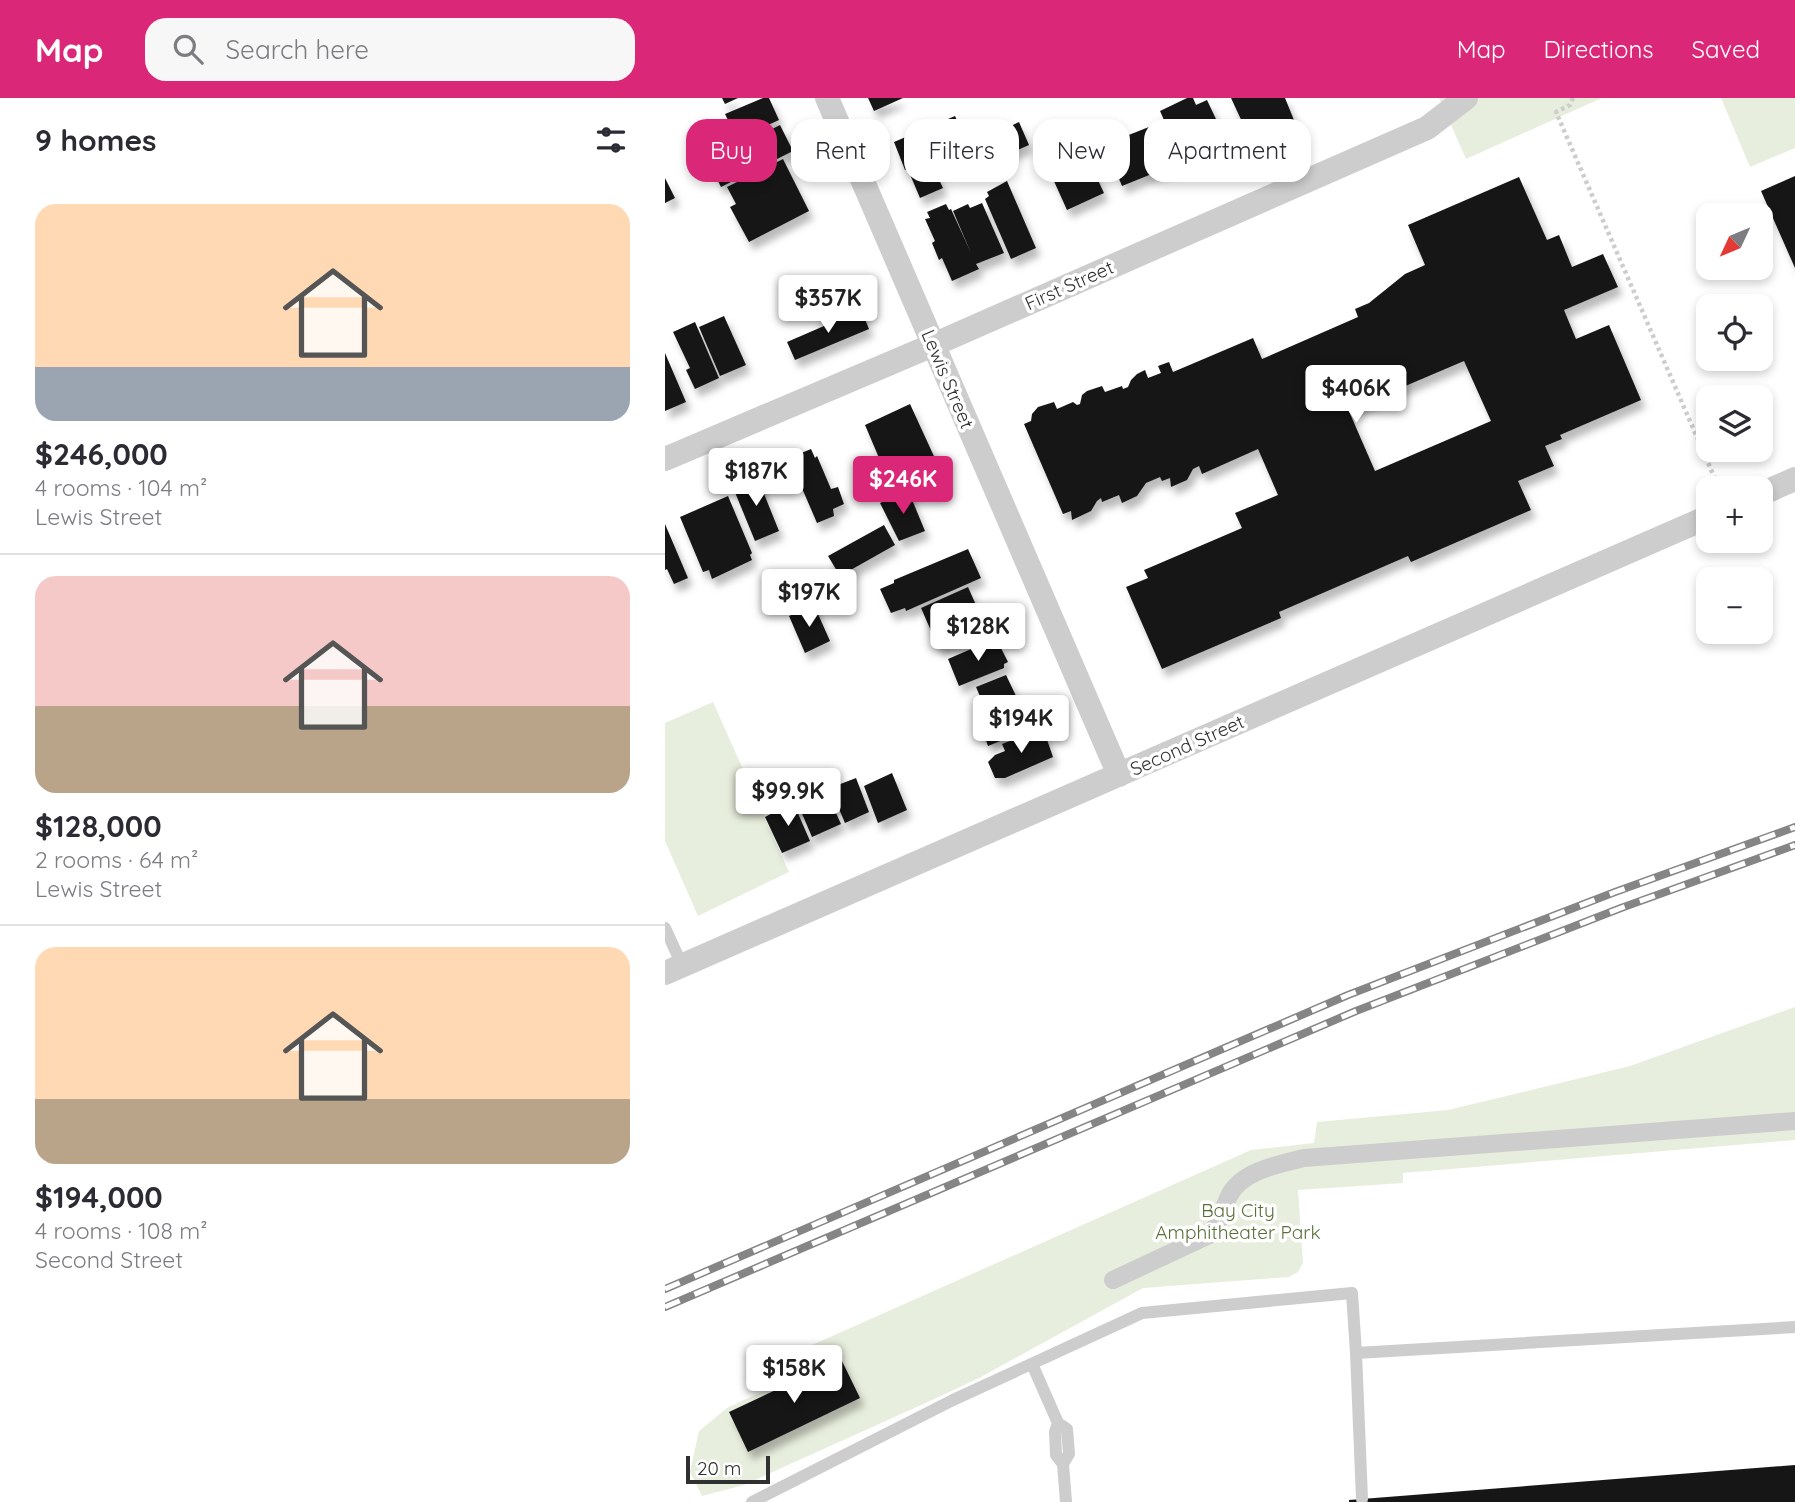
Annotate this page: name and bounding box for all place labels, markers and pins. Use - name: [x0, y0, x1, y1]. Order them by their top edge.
- pin: $357K: [779, 275, 877, 335]
- pin: $406K: [1307, 366, 1405, 425]
- pin: $187K: [707, 448, 805, 508]
- pin: $246K: [854, 456, 952, 516]
- pin: $197K: [760, 570, 858, 629]
- pin: $128K: [929, 603, 1027, 663]
- pin: $194K: [972, 696, 1070, 755]
- pin: $99.9K: [731, 768, 845, 828]
- pin: $158K: [745, 1346, 843, 1405]

